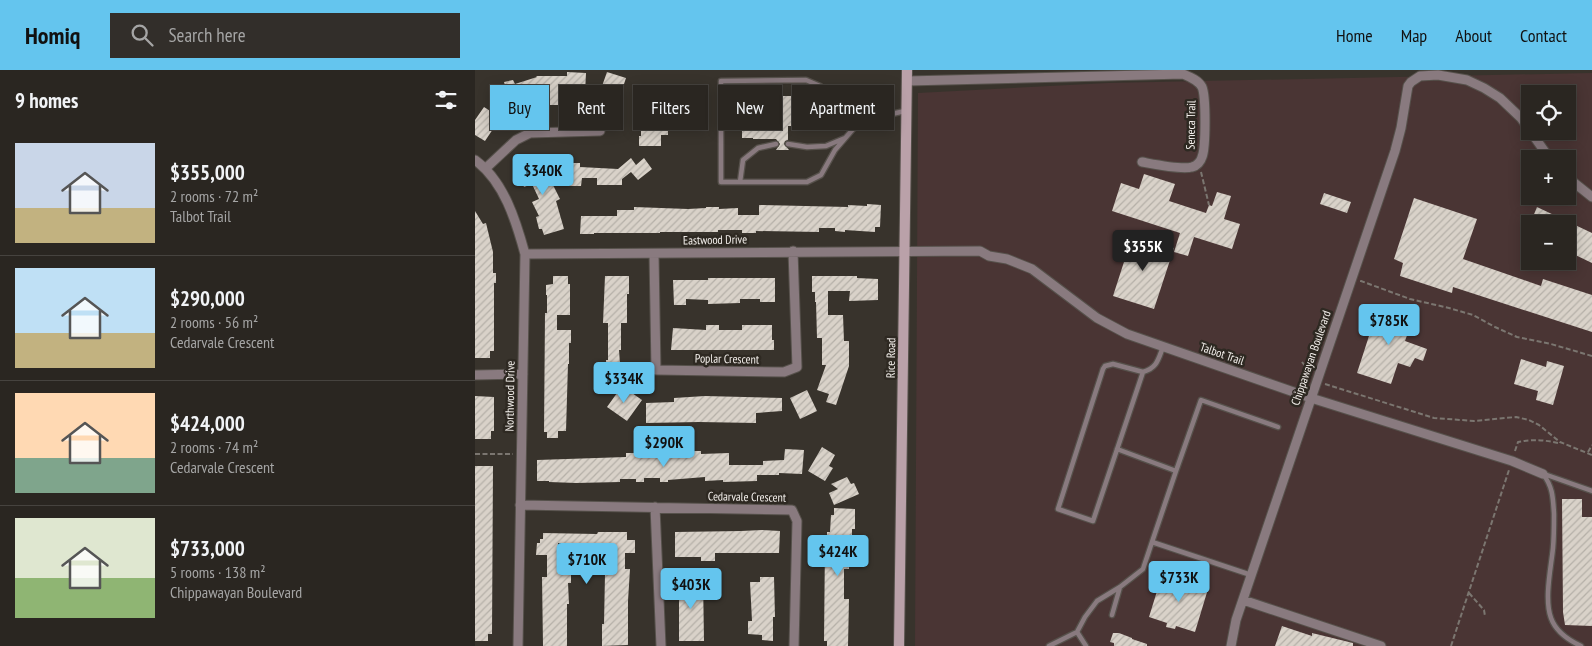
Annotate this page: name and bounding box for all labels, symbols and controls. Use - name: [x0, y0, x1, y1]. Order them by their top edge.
- search box: [110, 13, 460, 58]
- text: Homiq: [25, 20, 80, 51]
- icon: search: [128, 21, 156, 49]
- text: Search here: [168, 23, 246, 47]
- text: Home: [1336, 24, 1373, 47]
- text: Map: [1401, 24, 1427, 47]
- text: About: [1455, 24, 1492, 47]
- text: Contact: [1520, 24, 1567, 47]
- chip: Buy: [490, 85, 549, 130]
- chip: Rent: [559, 85, 623, 130]
- chip: Filters: [633, 85, 708, 130]
- chip: New: [718, 85, 782, 130]
- chip: Apartment: [792, 85, 894, 130]
- map controls: [1521, 85, 1576, 270]
- button: locate: [1521, 85, 1576, 140]
- icon: filters: [432, 86, 460, 114]
- text: 9 homes: [15, 87, 78, 114]
- street label: Seneca Trail: [1183, 100, 1198, 150]
- button: +: [1521, 150, 1576, 205]
- pin: $340K: [508, 154, 578, 196]
- text: $355,000: [170, 159, 245, 186]
- text: $340K: [524, 160, 562, 180]
- icon: home: [55, 163, 115, 223]
- text: 2 rooms · 72 m²: [170, 186, 258, 206]
- text: Talbot Trail: [170, 206, 231, 226]
- button: −: [1521, 215, 1576, 270]
- pin: $355K: [1108, 230, 1178, 272]
- street label: Eastwood Drive: [683, 231, 747, 248]
- text: $355K: [1124, 236, 1162, 256]
- text: $290,000: [170, 285, 245, 312]
- icon: home: [55, 288, 115, 348]
- pin: $785K: [1354, 304, 1424, 346]
- street label: Chippawayan Boulevard: [1287, 309, 1334, 407]
- text: $785K: [1370, 310, 1408, 330]
- text: 2 rooms · 56 m²: [170, 312, 258, 332]
- text: Cedarvale Crescent: [170, 332, 275, 352]
- street label: Rice Road: [883, 338, 898, 378]
- street label: Talbot Trail: [1198, 339, 1246, 368]
- street label: Poplar Crescent: [695, 350, 760, 367]
- street label: Northwood Drive: [501, 360, 518, 431]
- pin: $334K: [589, 362, 659, 404]
- text: $334K: [605, 368, 643, 388]
- text: $424,000: [170, 410, 245, 437]
- icon: home: [55, 413, 115, 473]
- pin: $290K: [629, 426, 699, 468]
- text: $290K: [645, 432, 683, 452]
- text: 2 rooms · 74 m²: [170, 437, 258, 457]
- text: Cedarvale Crescent: [170, 457, 275, 477]
- street label: Cedarvale Crescent: [708, 488, 787, 505]
- pin: $424K: [803, 534, 873, 577]
- text: $733,000: [170, 535, 245, 562]
- icon: home: [55, 538, 115, 598]
- text: $424K: [819, 541, 857, 561]
- pin: $710K: [552, 542, 622, 585]
- text: $710K: [568, 549, 606, 569]
- pin: $733K: [1144, 560, 1214, 603]
- text: 5 rooms · 138 m²: [170, 562, 266, 582]
- text: $733K: [1160, 567, 1198, 587]
- pin: $403K: [656, 568, 726, 610]
- text: $403K: [672, 574, 710, 594]
- text: Chippawayan Boulevard: [170, 582, 302, 602]

